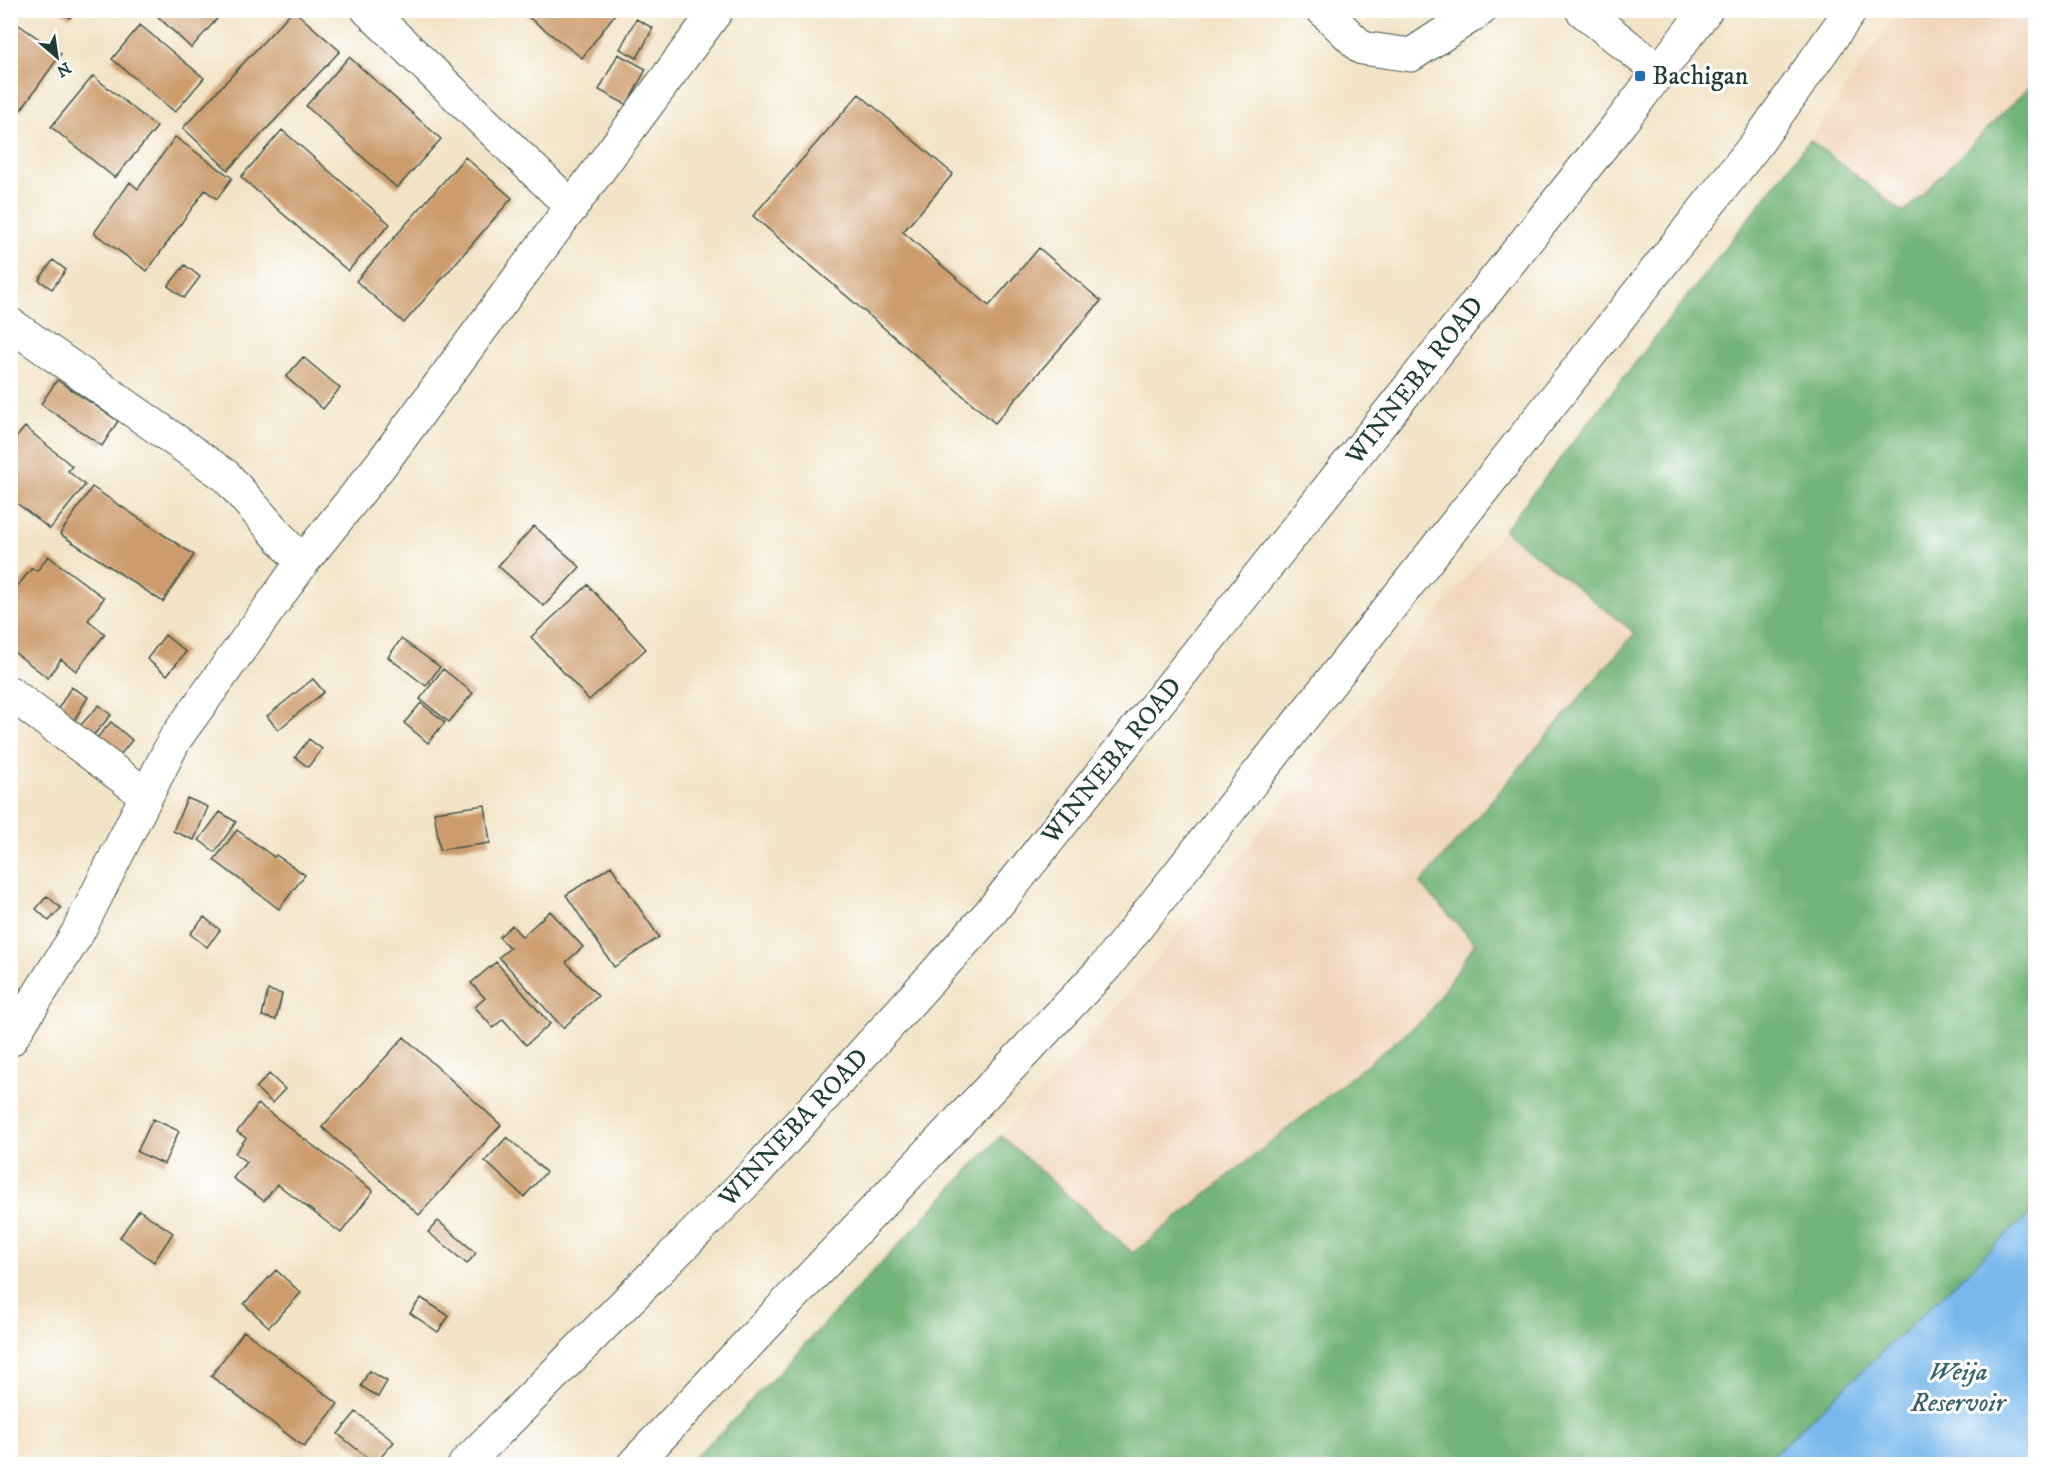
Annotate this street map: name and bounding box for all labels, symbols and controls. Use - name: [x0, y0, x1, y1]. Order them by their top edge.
- north arrow: [27, 27, 87, 87]
- text: N: [53, 57, 74, 81]
- place label: Bachigan: [1652, 60, 1749, 93]
- marker: Bachigan: [1633, 69, 1647, 83]
- street label: WINNEBA ROAD: [1338, 290, 1491, 473]
- street label: WINNEBA ROAD: [1034, 671, 1189, 852]
- street label: WINNEBA ROAD: [711, 1042, 876, 1215]
- water label: Weija Reservoir: [1910, 1355, 2008, 1420]

